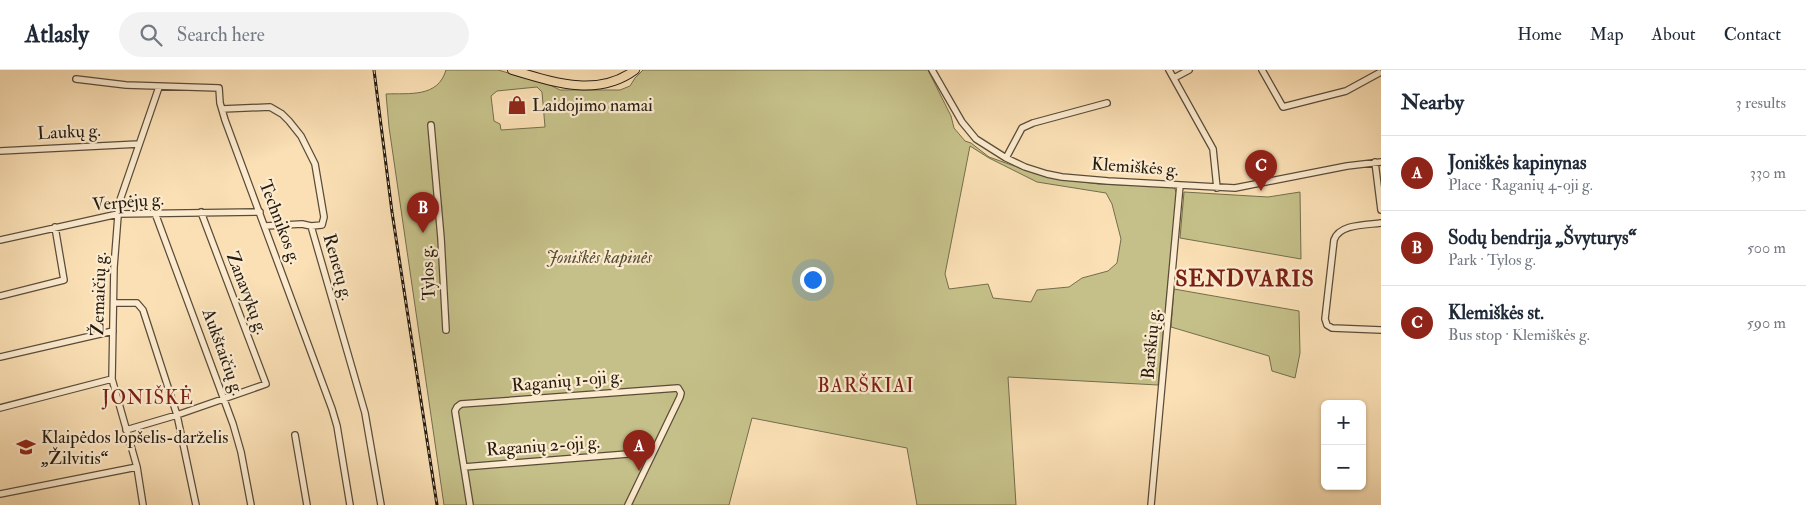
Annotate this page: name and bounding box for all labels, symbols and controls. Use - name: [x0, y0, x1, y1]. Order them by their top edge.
- search box: [119, 12, 469, 57]
- text: Atlasly: [25, 19, 89, 50]
- icon: search: [137, 21, 165, 49]
- text: Search here: [177, 23, 265, 47]
- text: Home: [1517, 23, 1562, 46]
- text: Map: [1590, 23, 1624, 46]
- text: About: [1652, 23, 1696, 46]
- text: Contact: [1724, 23, 1781, 46]
- text: Nearby: [1401, 89, 1464, 116]
- text: 3 results: [1735, 93, 1786, 113]
- shop icon: Laidojimo namai: [506, 94, 528, 116]
- place label: Laidojimo namai: [532, 94, 653, 117]
- street label: Laukų g.: [37, 119, 101, 145]
- pin: C: [1245, 150, 1277, 191]
- text: Joniškės kapinynas: [1448, 151, 1586, 175]
- street label: Klemiškės g.: [1090, 152, 1180, 182]
- text: A: [1412, 163, 1422, 183]
- text: 330 m: [1750, 163, 1786, 183]
- text: Place · Raganių 4-oji g.: [1448, 175, 1593, 195]
- street label: Technikos g.: [253, 177, 307, 267]
- street label: Verpėjų g.: [91, 187, 165, 217]
- pin: B: [407, 192, 439, 233]
- text: Sodų bendrija „Švyturys“: [1448, 226, 1637, 250]
- street label: Renetų g.: [318, 231, 358, 303]
- text: B: [1412, 238, 1422, 258]
- text: 500 m: [1747, 238, 1786, 258]
- street label: Tylos g.: [415, 245, 441, 301]
- park label: Joniškės kapinės: [546, 246, 653, 269]
- street label: Zanavykų g.: [221, 248, 273, 338]
- text: Park · Tylos g.: [1448, 250, 1536, 270]
- street label: Žemaičių g.: [85, 251, 112, 337]
- district label: SENDVARIS: [1175, 265, 1315, 293]
- your location: [800, 267, 826, 293]
- text: Klemiškės st.: [1448, 301, 1544, 325]
- street label: Aukštaičių g.: [196, 305, 249, 398]
- street label: Barškių g.: [1136, 308, 1166, 380]
- text: C: [1411, 313, 1423, 333]
- text: 590 m: [1747, 313, 1786, 333]
- text: Bus stop · Klemiškės g.: [1448, 325, 1590, 345]
- street label: Raganių 1-oji g.: [511, 365, 623, 397]
- district label: BARŠKIAI: [817, 372, 915, 398]
- district label: JONIŠKĖ: [101, 384, 194, 410]
- map controls: [1321, 400, 1366, 490]
- button: +: [1321, 400, 1366, 445]
- place label: Klaipėdos lopšelis-darželis „Žilvitis“: [40, 426, 228, 470]
- pin: A: [623, 430, 655, 471]
- street label: Raganių 2-oji g.: [485, 431, 601, 461]
- school or university icon: Klaipėdos lopšelis-darželis „Žilvitis“: [15, 436, 37, 458]
- button: −: [1321, 445, 1366, 490]

